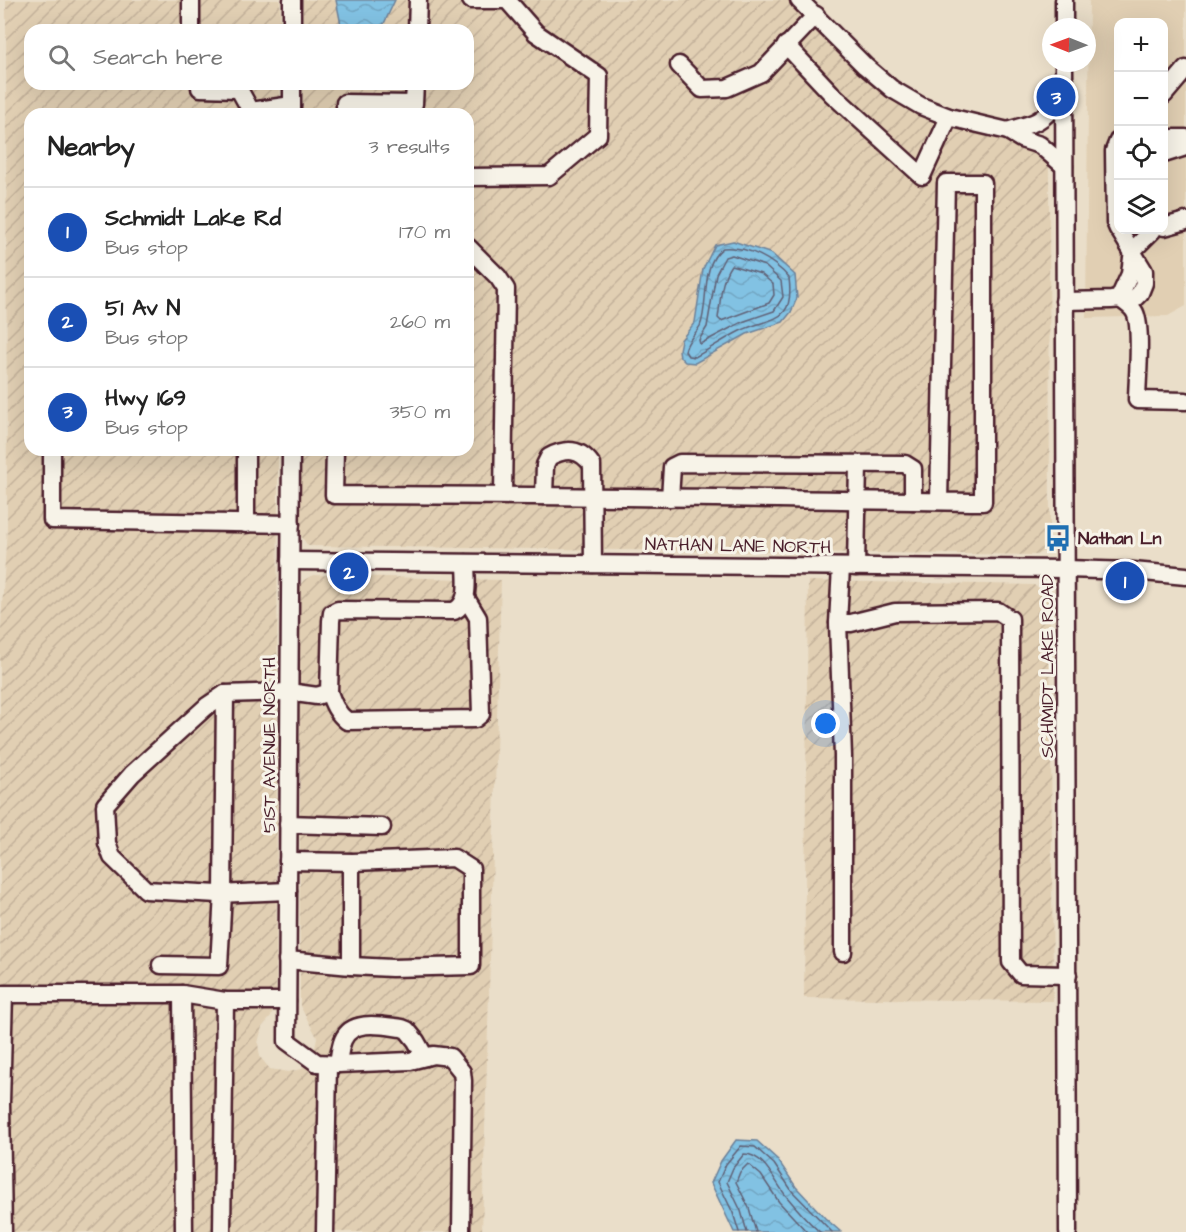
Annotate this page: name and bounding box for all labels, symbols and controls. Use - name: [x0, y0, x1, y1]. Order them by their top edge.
- north arrow: [1042, 18, 1096, 72]
- map controls: [1114, 18, 1168, 234]
- button: +: [1114, 18, 1168, 72]
- search box: [24, 24, 474, 90]
- icon: search: [45, 41, 78, 74]
- text: Search here: [93, 42, 223, 73]
- button: −: [1114, 72, 1168, 126]
- pin: 3: [1036, 74, 1076, 120]
- button: locate: [1114, 126, 1168, 180]
- text: Nearby: [48, 129, 135, 165]
- text: 3 results: [368, 133, 450, 161]
- button: layers: [1114, 180, 1168, 234]
- text: Schmidt Lake Rd: [105, 203, 281, 234]
- text: 1: [66, 218, 69, 246]
- text: 170 m: [399, 218, 450, 246]
- text: Bus stop: [105, 234, 188, 262]
- text: 51 Av N: [105, 293, 180, 324]
- text: 2: [62, 308, 73, 336]
- text: 260 m: [390, 308, 450, 336]
- text: Bus stop: [105, 324, 188, 352]
- text: Hwy 169: [105, 383, 186, 414]
- text: 3: [62, 398, 73, 426]
- text: 350 m: [389, 398, 450, 426]
- text: Bus stop: [105, 414, 188, 442]
- bus stop icon: Nathan Ln: [1043, 523, 1073, 553]
- place label: Nathan Ln: [1078, 526, 1161, 551]
- street label: NATHAN LANE NORTH: [645, 532, 831, 560]
- pin: 2: [330, 550, 368, 594]
- pin: 1: [1106, 558, 1144, 604]
- street label: SCHMIDT LAKE ROAD: [1035, 574, 1060, 758]
- street label: 51ST AVENUE NORTH: [257, 657, 282, 833]
- your location: [811, 709, 840, 738]

